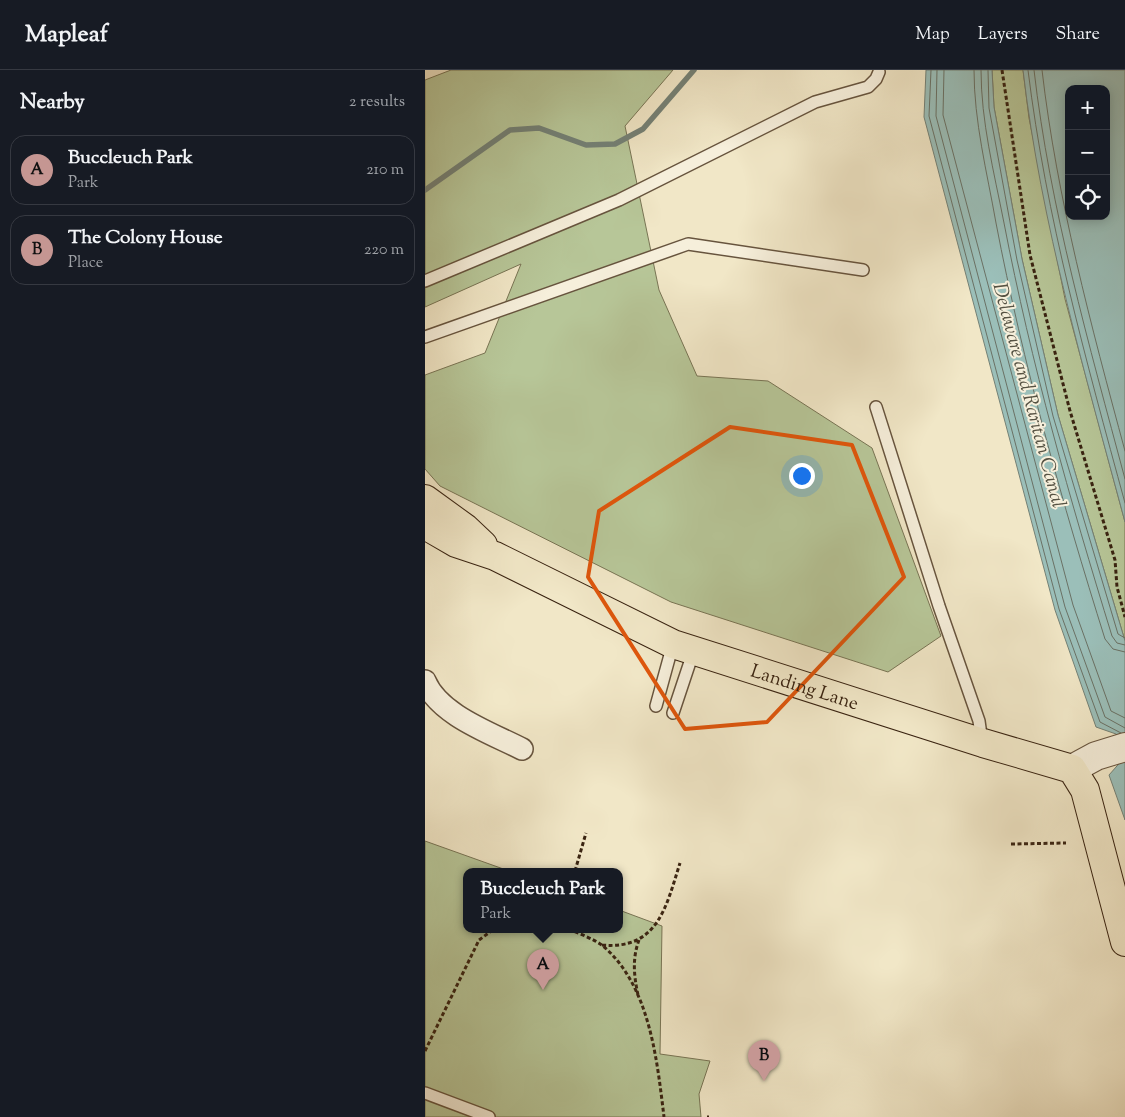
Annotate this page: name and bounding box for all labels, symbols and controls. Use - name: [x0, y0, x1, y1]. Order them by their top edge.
- text: Mapleaf: [25, 18, 108, 52]
- text: Map: [915, 22, 950, 48]
- text: Layers: [978, 22, 1028, 48]
- text: Share: [1056, 22, 1100, 48]
- map controls: [1065, 85, 1110, 220]
- button: +: [1065, 85, 1110, 130]
- text: Nearby: [20, 88, 85, 118]
- text: 2 results: [349, 91, 405, 114]
- button: −: [1065, 130, 1110, 175]
- text: Buccleuch Park: [68, 145, 193, 172]
- text: A: [31, 159, 44, 182]
- text: 210 m: [366, 159, 404, 182]
- text: Park: [68, 172, 99, 195]
- button: locate: [1065, 175, 1110, 220]
- text: The Colony House: [68, 225, 223, 252]
- text: B: [32, 239, 42, 262]
- text: 220 m: [364, 239, 404, 262]
- text: Place: [68, 252, 103, 275]
- water label: Delaware and Raritan Canal: [984, 280, 1072, 511]
- your location: [789, 463, 815, 489]
- street label: Landing Lane: [747, 659, 862, 718]
- popup: [463, 868, 623, 933]
- text: Buccleuch Park: [481, 876, 605, 903]
- text: Park: [481, 903, 511, 926]
- pin: A: [527, 949, 559, 990]
- pin: B: [748, 1040, 780, 1081]

